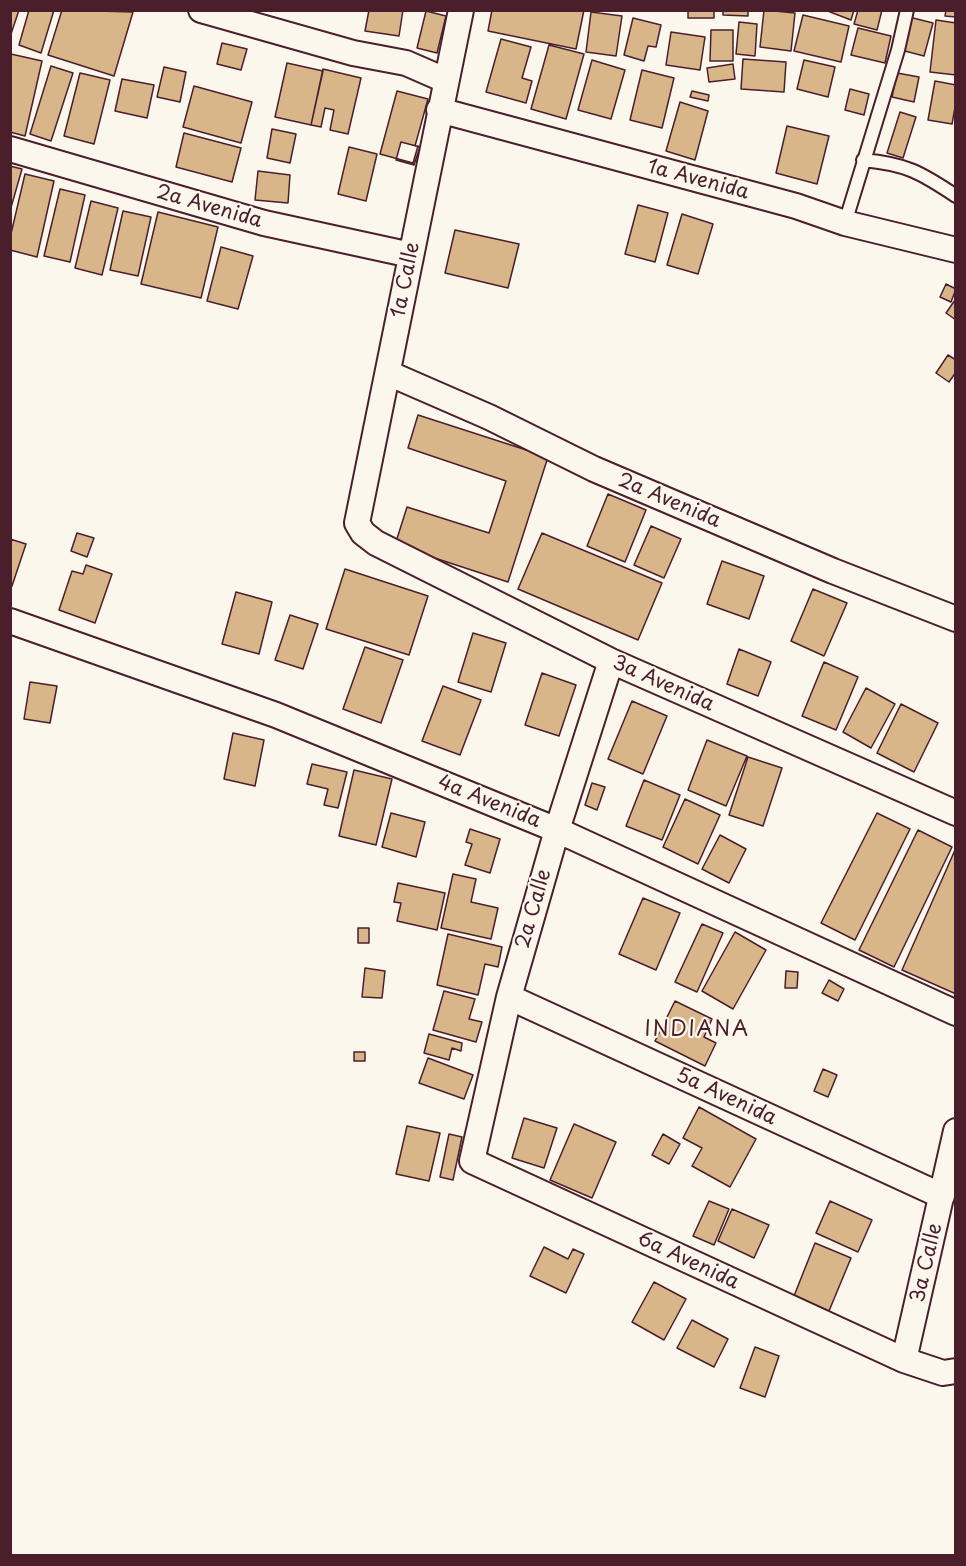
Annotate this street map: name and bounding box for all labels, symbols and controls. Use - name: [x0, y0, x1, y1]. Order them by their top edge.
- street label: 1a Avenida: [644, 155, 752, 205]
- street label: 2a Avenida: [153, 180, 265, 234]
- street label: 1a Calle: [387, 240, 425, 320]
- street label: 2a Avenida: [614, 469, 724, 533]
- street label: 3a Avenida: [609, 651, 717, 717]
- street label: 4a Avenida: [434, 771, 544, 833]
- street label: 2a Calle: [511, 867, 557, 951]
- district label: INDIANA: [645, 1017, 749, 1043]
- street label: 5a Avenida: [672, 1063, 780, 1131]
- street label: 3a Calle: [906, 1221, 948, 1305]
- street label: 6a Avenida: [633, 1227, 743, 1295]

